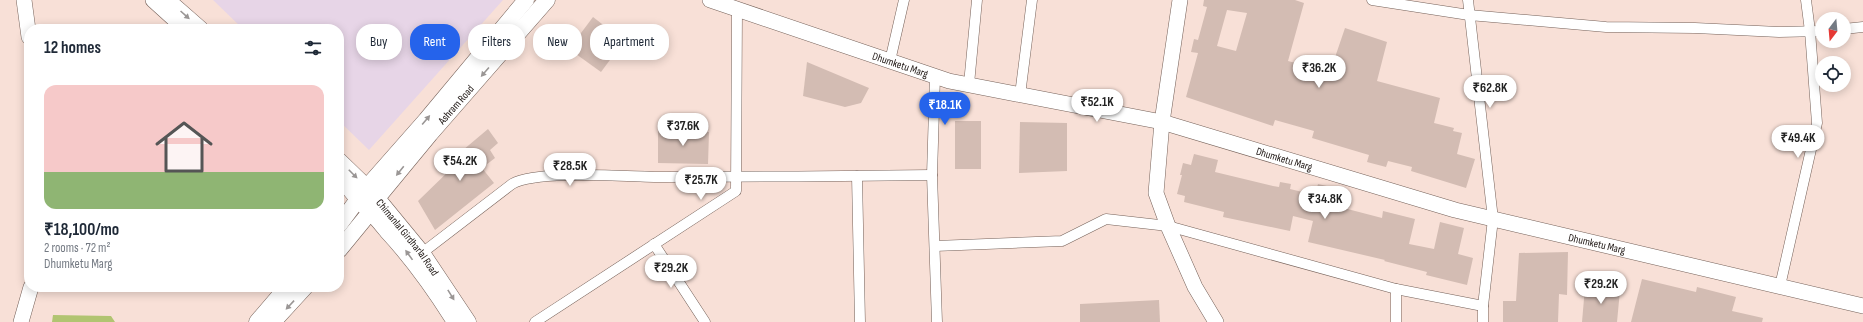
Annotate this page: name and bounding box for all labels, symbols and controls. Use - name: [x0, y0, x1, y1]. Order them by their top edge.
- one-way arrow: [179, 10, 190, 19]
- north arrow: [1815, 12, 1851, 48]
- map controls: [1815, 12, 1851, 92]
- chip: Buy: [356, 24, 402, 60]
- chip: Rent: [410, 24, 460, 60]
- chip: Filters: [468, 24, 525, 60]
- chip: New: [533, 24, 582, 60]
- chip: Apartment: [590, 24, 669, 60]
- icon: filters: [302, 37, 324, 59]
- text: 12 homes: [44, 38, 101, 58]
- street label: Dhumketu Marg: [871, 49, 931, 80]
- pin: ₹36.2K: [1286, 55, 1352, 89]
- button: locate: [1815, 56, 1851, 92]
- text: ₹36.2K: [1302, 60, 1336, 76]
- one-way arrow: [480, 67, 489, 78]
- pin: ₹62.8K: [1457, 75, 1523, 109]
- text: ₹62.8K: [1473, 80, 1507, 96]
- street label: Ashram Road: [435, 82, 477, 128]
- pin: ₹52.1K: [1064, 89, 1130, 123]
- pin: ₹18.1K: [912, 92, 978, 126]
- text: ₹52.1K: [1080, 94, 1114, 110]
- text: ₹18.1K: [928, 97, 962, 113]
- icon: home: [148, 111, 220, 183]
- pin: ₹37.6K: [650, 113, 716, 147]
- one-way arrow: [422, 115, 431, 125]
- text: ₹37.6K: [667, 118, 699, 134]
- pin: ₹49.4K: [1765, 125, 1831, 159]
- text: ₹49.4K: [1781, 130, 1815, 146]
- street label: Dhumketu Marg: [1255, 144, 1315, 173]
- pin: ₹54.2K: [427, 148, 493, 182]
- text: ₹54.2K: [443, 153, 477, 169]
- pin: ₹28.5K: [537, 153, 603, 187]
- text: ₹28.5K: [553, 158, 587, 174]
- one-way arrow: [396, 165, 404, 176]
- pin: ₹25.7K: [668, 167, 734, 201]
- one-way arrow: [348, 169, 358, 179]
- text: ₹25.7K: [684, 172, 718, 188]
- pin: ₹34.8K: [1292, 186, 1358, 220]
- text: ₹34.8K: [1308, 191, 1342, 207]
- street label: Chimanlal Girdharlal Road: [374, 196, 442, 278]
- text: ₹18,100/mo: [44, 220, 119, 240]
- street label: Dhumketu Marg: [1567, 230, 1627, 257]
- text: 2 rooms · 72 m²: [44, 240, 110, 256]
- one-way arrow: [404, 250, 413, 261]
- pin: ₹29.2K: [638, 255, 704, 289]
- text: Dhumketu Marg: [44, 256, 112, 272]
- text: ₹29.2K: [654, 260, 688, 276]
- pin: ₹29.2K: [1568, 271, 1634, 305]
- text: ₹29.2K: [1584, 276, 1618, 292]
- one-way arrow: [447, 290, 455, 300]
- one-way arrow: [285, 300, 294, 310]

